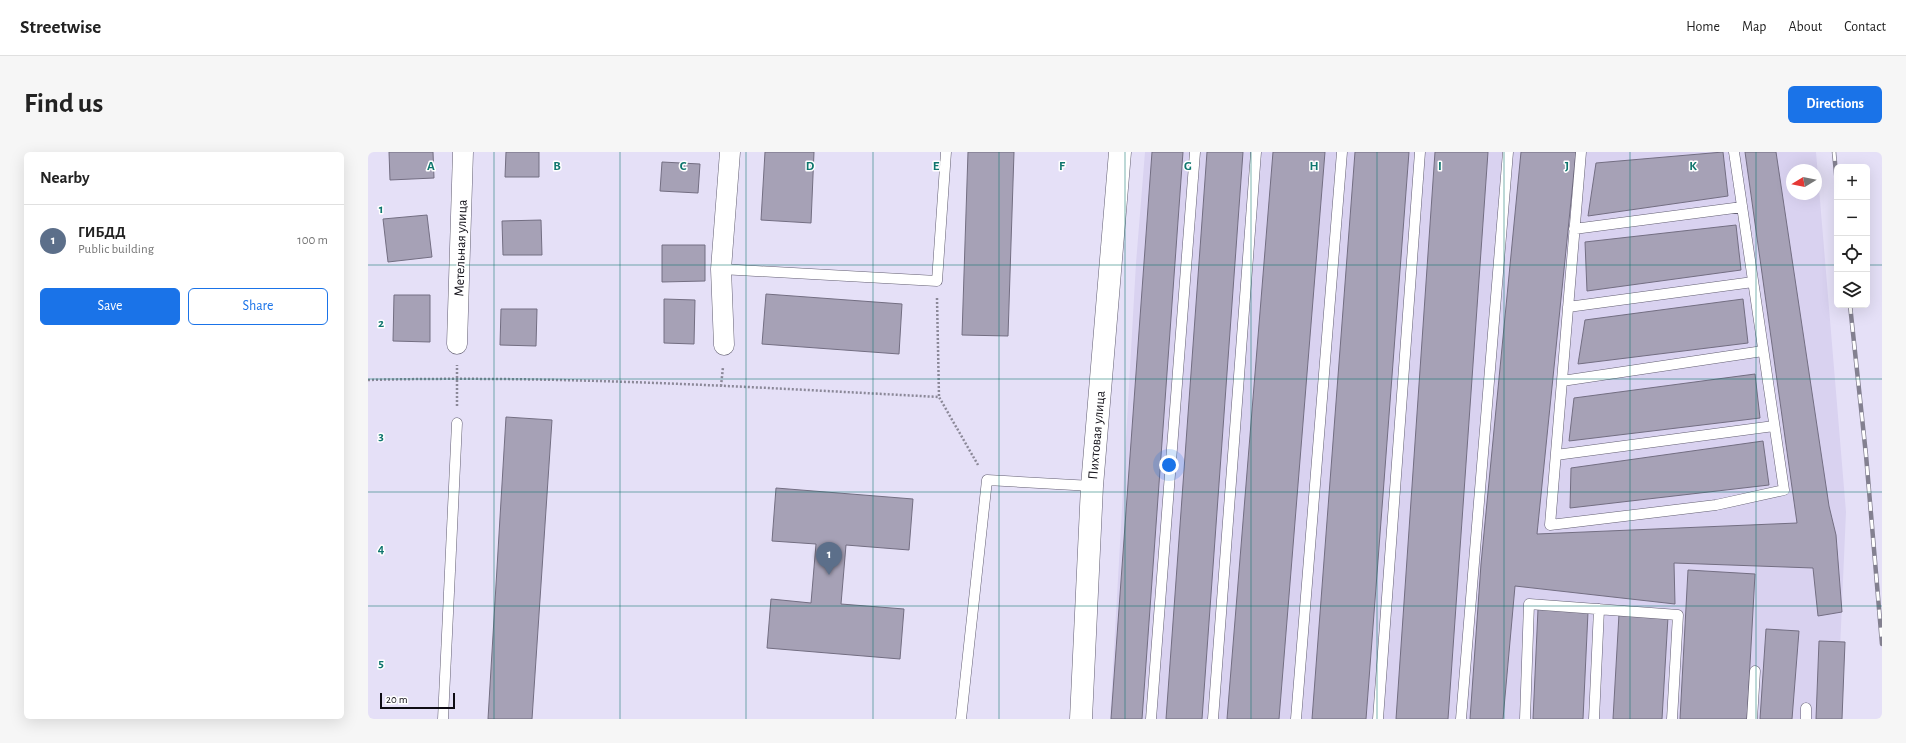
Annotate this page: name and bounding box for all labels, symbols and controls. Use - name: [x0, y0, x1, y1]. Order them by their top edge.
- text: Streetwise: [20, 18, 101, 37]
- text: Home: [1686, 20, 1720, 34]
- text: Map: [1742, 20, 1766, 34]
- text: About: [1788, 20, 1822, 34]
- text: Contact: [1844, 20, 1886, 34]
- button: Directions: [1788, 86, 1882, 123]
- text: Find us: [24, 90, 103, 118]
- text: A: [427, 160, 435, 173]
- text: B: [553, 160, 561, 173]
- text: C: [680, 160, 687, 173]
- text: D: [806, 160, 815, 173]
- text: E: [933, 160, 940, 173]
- text: F: [1059, 160, 1066, 173]
- text: G: [1184, 160, 1192, 173]
- text: H: [1309, 160, 1319, 173]
- text: I: [1438, 160, 1442, 173]
- text: J: [1565, 160, 1569, 173]
- text: K: [1689, 160, 1697, 173]
- north arrow: [1786, 164, 1822, 200]
- map controls: [1834, 164, 1870, 308]
- button: +: [1834, 164, 1870, 200]
- text: Nearby: [40, 169, 90, 186]
- street label: Метельная улица: [452, 199, 470, 297]
- button: −: [1834, 200, 1870, 236]
- text: 1: [379, 203, 383, 216]
- text: ГИБДД: [78, 225, 126, 240]
- text: 1: [51, 234, 55, 247]
- text: 100 m: [297, 234, 328, 247]
- button: locate: [1834, 236, 1870, 272]
- text: Public building: [78, 243, 154, 256]
- button: layers: [1834, 272, 1870, 308]
- button: Save: [40, 288, 180, 325]
- button: Share: [188, 288, 328, 325]
- text: 2: [378, 317, 384, 330]
- street label: Пихтовая улица: [1086, 389, 1108, 480]
- text: 3: [378, 430, 384, 443]
- your location: [1159, 455, 1179, 475]
- pin: 1: [816, 542, 842, 575]
- text: 4: [378, 543, 385, 556]
- text: 5: [378, 657, 384, 670]
- scale bar: [380, 691, 455, 710]
- text: 20 m: [386, 694, 407, 705]

